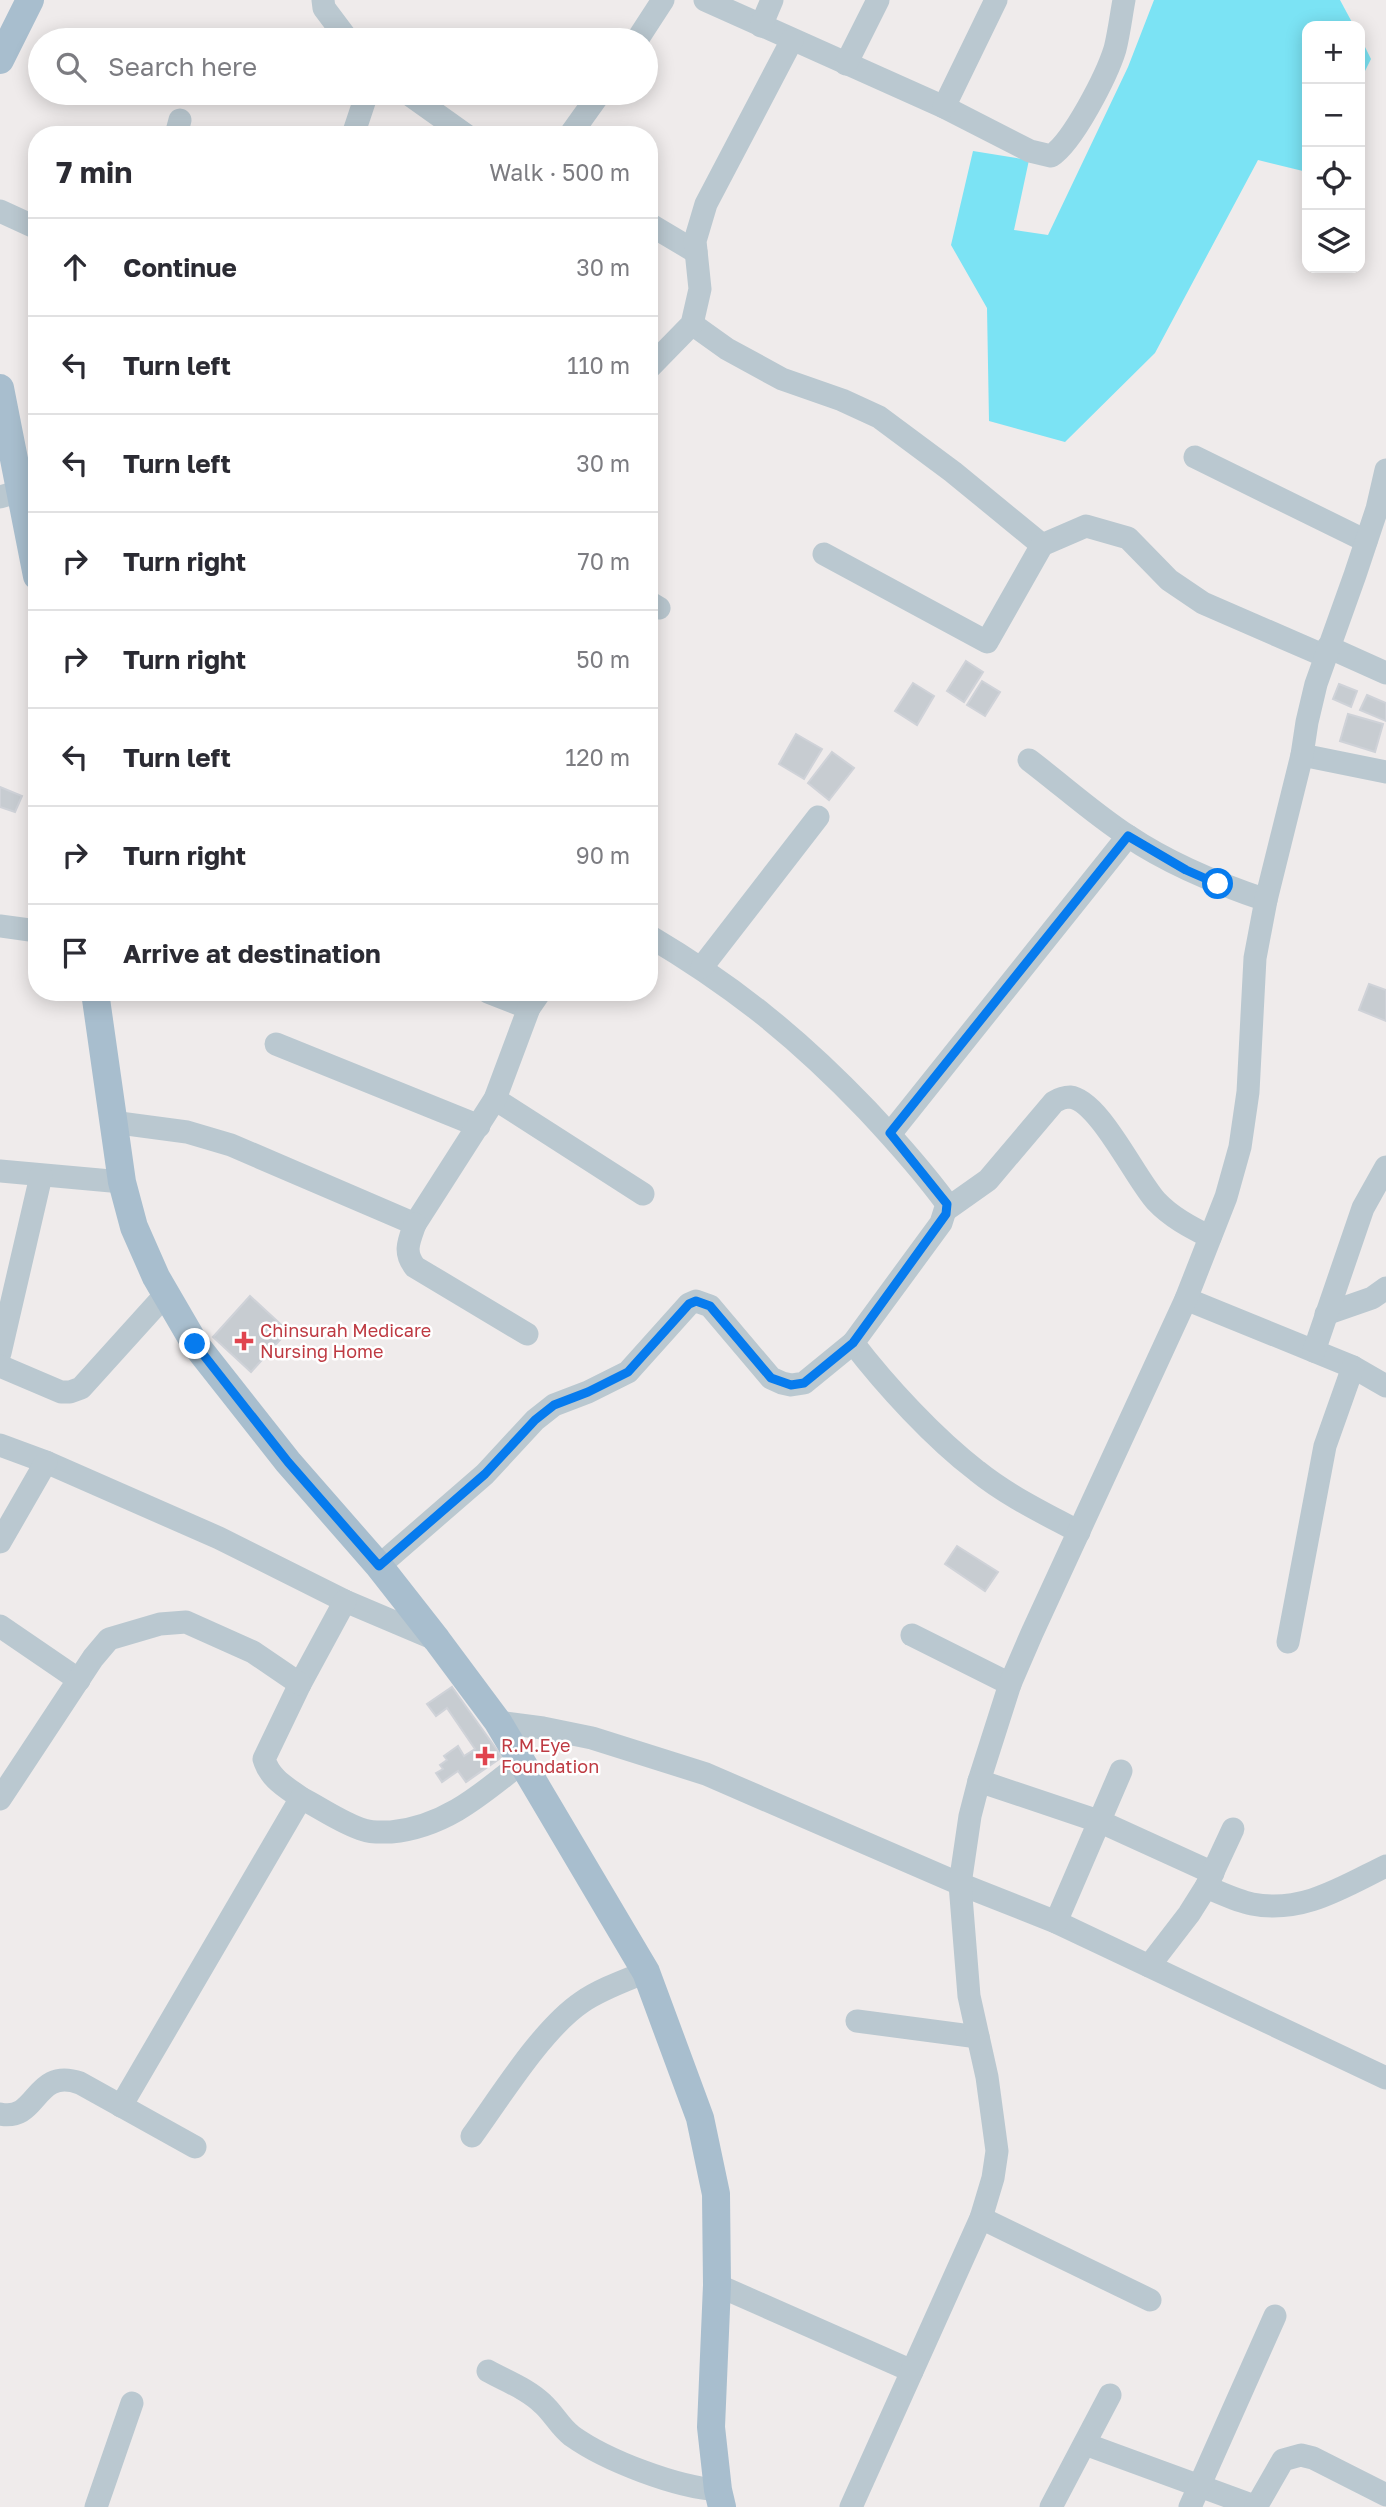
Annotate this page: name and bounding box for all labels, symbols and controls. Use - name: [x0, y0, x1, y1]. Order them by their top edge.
- map controls: [1302, 21, 1365, 273]
- button: +: [1302, 21, 1365, 84]
- search box: [28, 28, 658, 105]
- icon: search: [52, 48, 90, 86]
- text: Search here: [108, 51, 257, 82]
- button: −: [1302, 84, 1365, 147]
- button: locate: [1302, 147, 1365, 210]
- text: 7 min: [56, 154, 132, 190]
- text: Walk · 500 m: [489, 158, 630, 186]
- button: layers: [1302, 210, 1365, 273]
- icon: ahead: [56, 248, 94, 286]
- text: Continue: [123, 252, 237, 283]
- text: 30 m: [576, 253, 630, 281]
- icon: left: [56, 346, 94, 384]
- text: Turn left: [123, 350, 231, 381]
- text: 110 m: [567, 351, 630, 379]
- icon: left: [56, 444, 94, 482]
- text: Turn left: [123, 448, 231, 479]
- text: 30 m: [576, 449, 630, 477]
- icon: right: [56, 542, 94, 580]
- text: Turn right: [123, 546, 246, 577]
- text: 70 m: [577, 547, 630, 575]
- icon: right: [56, 640, 94, 678]
- text: Turn right: [123, 644, 246, 675]
- text: 50 m: [576, 645, 630, 673]
- icon: left: [56, 738, 94, 776]
- text: Turn left: [123, 742, 231, 773]
- text: 120 m: [565, 743, 630, 771]
- icon: right: [56, 836, 94, 874]
- text: Turn right: [123, 840, 246, 871]
- text: 90 m: [576, 841, 630, 869]
- route start: [1202, 868, 1233, 899]
- icon: arrive: [56, 934, 94, 972]
- text: Arrive at destination: [123, 938, 381, 969]
- place label: Chinsurah Medicare Nursing Home: [260, 1319, 431, 1362]
- route end: [179, 1328, 210, 1359]
- marker: Chinsurah Medicare Nursing Home: [234, 1331, 254, 1351]
- place label: R.M.Eye Foundation: [501, 1734, 599, 1777]
- marker: R.M.Eye Foundation: [475, 1746, 495, 1766]

